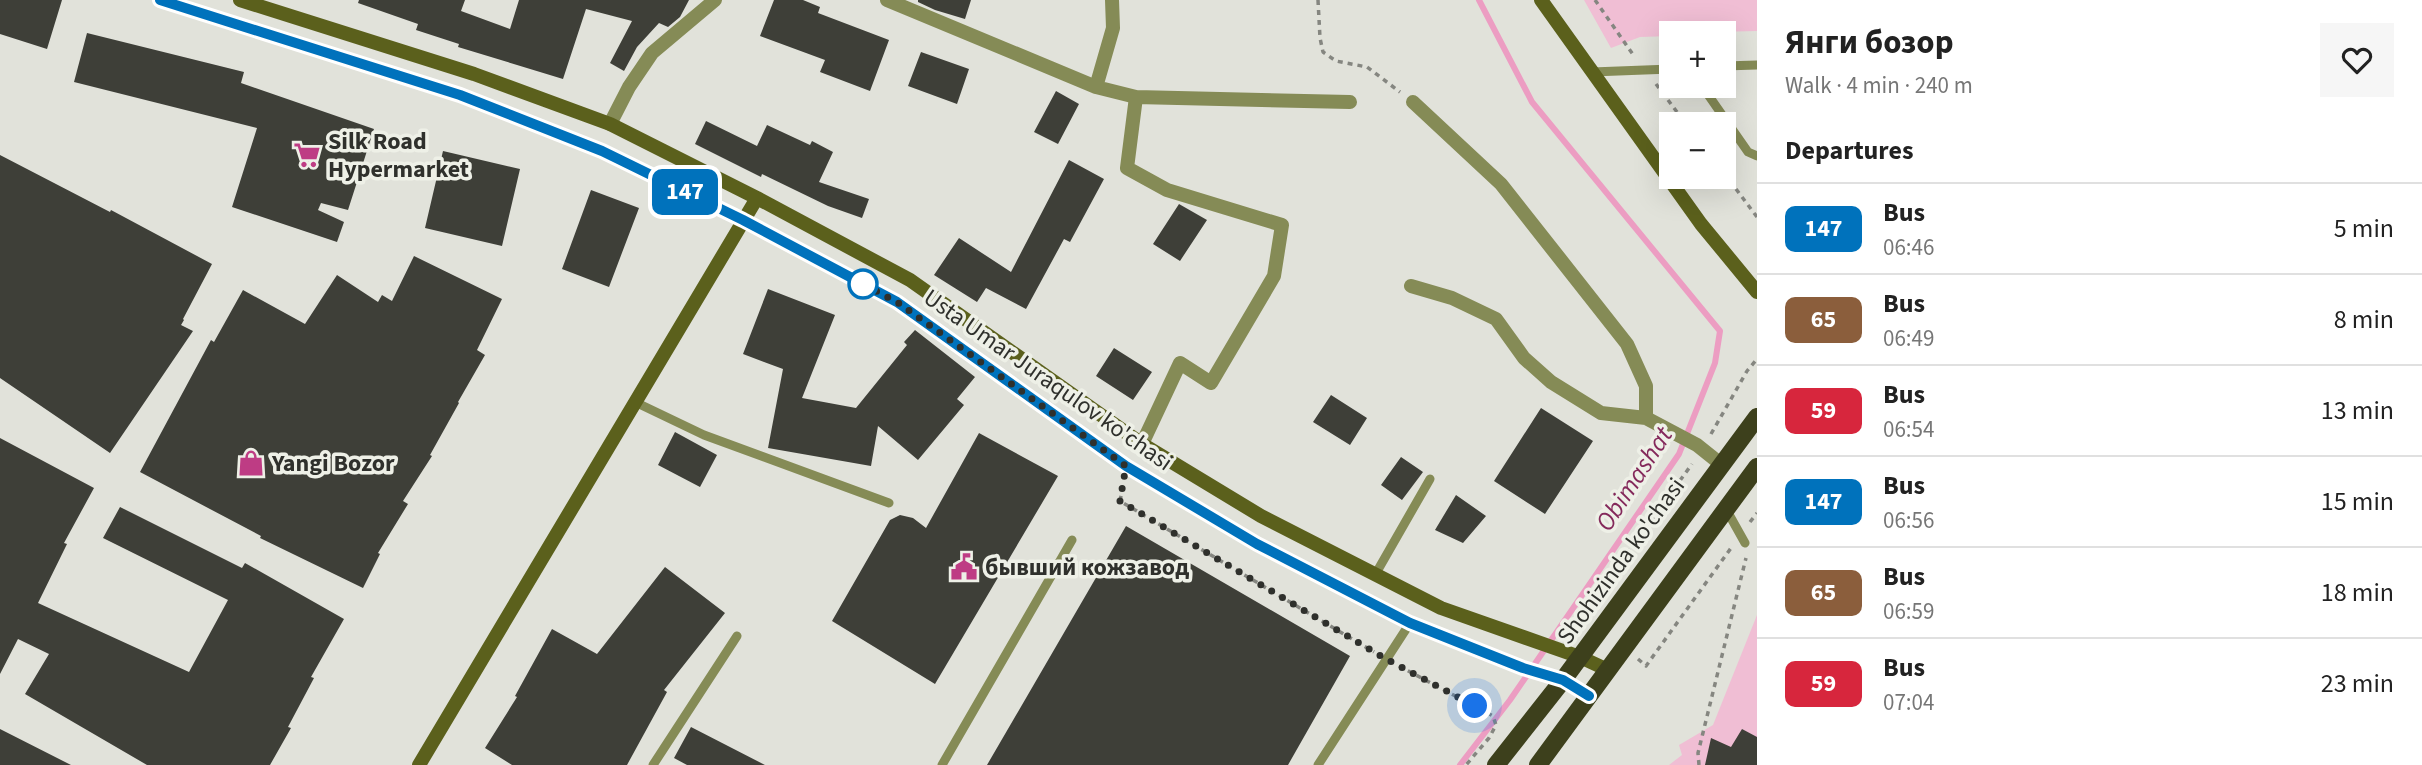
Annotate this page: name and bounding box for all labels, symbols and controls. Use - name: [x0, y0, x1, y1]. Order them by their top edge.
- text: Янги бозор: [1785, 19, 1954, 66]
- map controls: [1659, 21, 1736, 189]
- button: +: [1659, 21, 1736, 98]
- button: heart: [2320, 23, 2394, 97]
- text: Walk · 4 min · 240 m: [1785, 69, 1973, 102]
- button: −: [1659, 112, 1736, 189]
- place label: Silk Road Hypermarket: [328, 124, 469, 187]
- text: Departures: [1785, 132, 1913, 169]
- supermarket icon: Silk Road Hypermarket: [292, 140, 322, 170]
- line badge: 147: [645, 169, 725, 215]
- text: 147: [666, 174, 704, 209]
- text: Bus: [1883, 194, 1925, 231]
- text: 5 min: [2334, 210, 2394, 247]
- text: 147: [1804, 211, 1843, 246]
- text: 06:46: [1883, 231, 1934, 264]
- unlabelled marker: [848, 269, 878, 299]
- street label: Usta Umar Juraqulov ko'chasi: [916, 280, 1180, 480]
- text: Bus: [1883, 285, 1925, 322]
- text: 8 min: [2334, 301, 2394, 338]
- text: 65: [1811, 302, 1836, 337]
- text: 06:49: [1883, 322, 1934, 355]
- text: Bus: [1883, 376, 1925, 413]
- text: 13 min: [2321, 392, 2394, 429]
- text: 59: [1811, 393, 1836, 428]
- text: 06:54: [1883, 413, 1934, 446]
- water label: Obimashat: [1586, 419, 1682, 538]
- place label: Yangi Bozor: [271, 446, 395, 481]
- shop icon: Yangi Bozor: [236, 448, 266, 478]
- text: Bus: [1883, 467, 1925, 504]
- street label: Shohizinda ko'chasi: [1549, 470, 1693, 652]
- text: 15 min: [2321, 483, 2394, 520]
- text: 147: [1804, 484, 1843, 519]
- text: 06:56: [1883, 504, 1934, 537]
- place label: бывший кожзавод: [985, 550, 1189, 585]
- public building icon: бывший кожзавод: [949, 552, 979, 582]
- text: Bus: [1883, 558, 1925, 595]
- text: 18 min: [2321, 574, 2394, 611]
- text: 65: [1811, 575, 1836, 610]
- text: 06:59: [1883, 595, 1934, 628]
- text: Bus: [1883, 649, 1925, 686]
- text: 23 min: [2321, 665, 2394, 702]
- text: 59: [1811, 666, 1836, 701]
- text: 07:04: [1883, 686, 1934, 719]
- your location: [1457, 688, 1492, 723]

